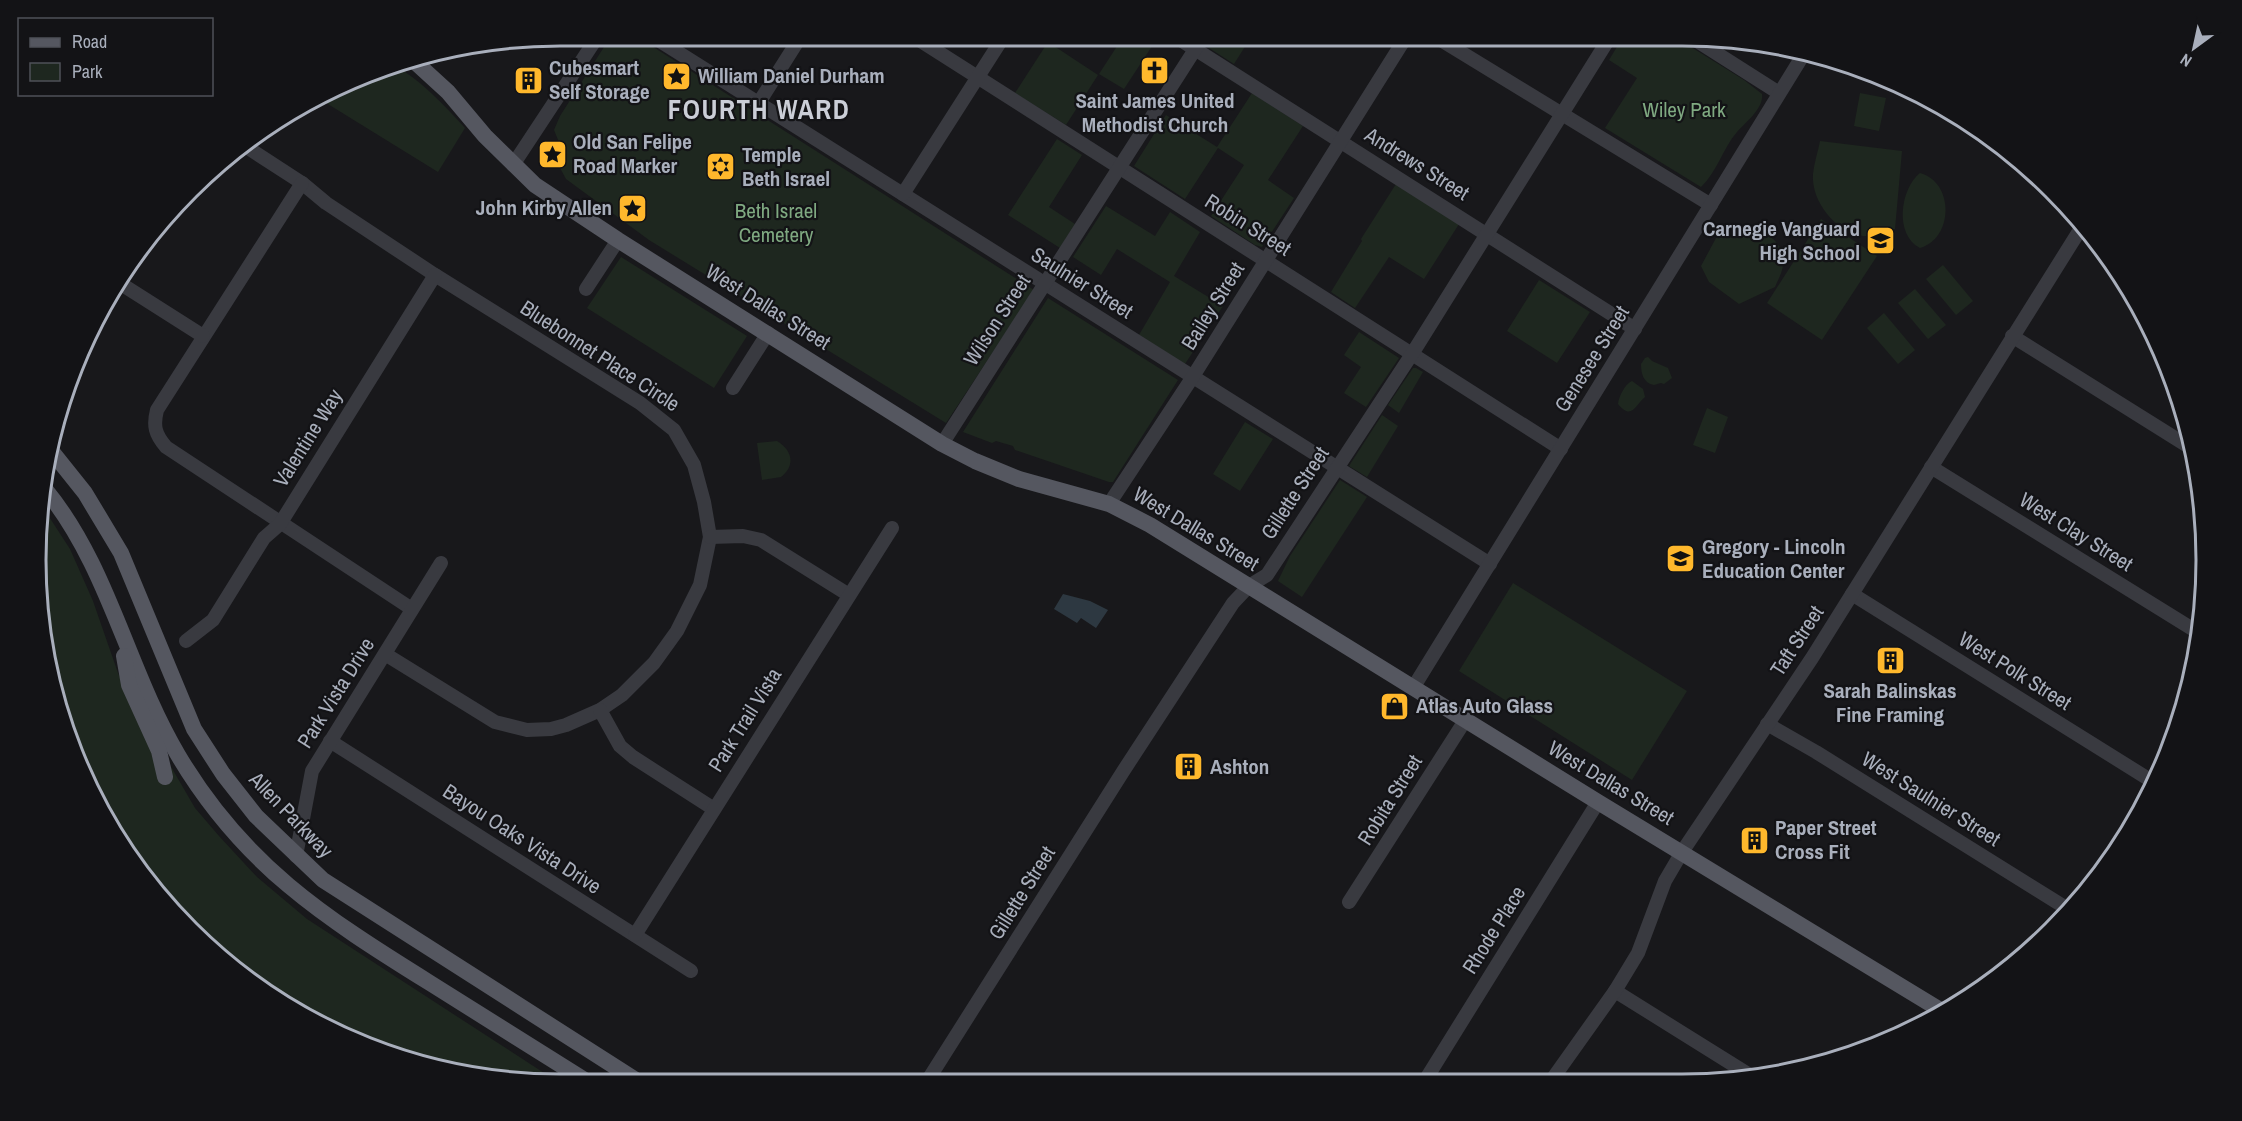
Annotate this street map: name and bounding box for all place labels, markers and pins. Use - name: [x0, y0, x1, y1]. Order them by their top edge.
- place label: Cubesmart Self Storage: [549, 53, 650, 106]
- church icon: Saint James United Methodist Church: [1139, 54, 1171, 86]
- place icon: William Daniel Durham: [661, 60, 693, 92]
- place label: William Daniel Durham: [698, 61, 884, 90]
- building icon: Cubesmart Self Storage: [512, 64, 544, 96]
- place label: Saint James United Methodist Church: [1076, 86, 1234, 139]
- place label: Old San Felipe Road Marker: [573, 127, 692, 180]
- place icon: Old San Felipe Road Marker: [536, 138, 568, 170]
- place label: Temple Beth Israel: [742, 140, 830, 193]
- synagogue icon: Temple Beth Israel: [705, 151, 737, 183]
- place icon: John Kirby Allen: [617, 192, 649, 224]
- place label: John Kirby Allen: [476, 193, 612, 222]
- place label: Carnegie Vanguard High School: [1703, 214, 1860, 267]
- school or university icon: Carnegie Vanguard High School: [1865, 225, 1897, 257]
- place label: Gregory - Lincoln Education Center: [1702, 532, 1846, 585]
- school or university icon: Gregory - Lincoln Education Center: [1665, 543, 1697, 575]
- building icon: Sarah Balinskas Fine Framing: [1874, 644, 1906, 676]
- place label: Sarah Balinskas Fine Framing: [1823, 676, 1957, 729]
- shop icon: Atlas Auto Glass: [1379, 690, 1411, 722]
- place label: Atlas Auto Glass: [1416, 691, 1553, 720]
- building icon: Ashton: [1173, 751, 1205, 783]
- place label: Ashton: [1210, 752, 1269, 781]
- place label: Paper Street Cross Fit: [1775, 813, 1877, 866]
- building icon: Paper Street Cross Fit: [1738, 824, 1770, 856]

